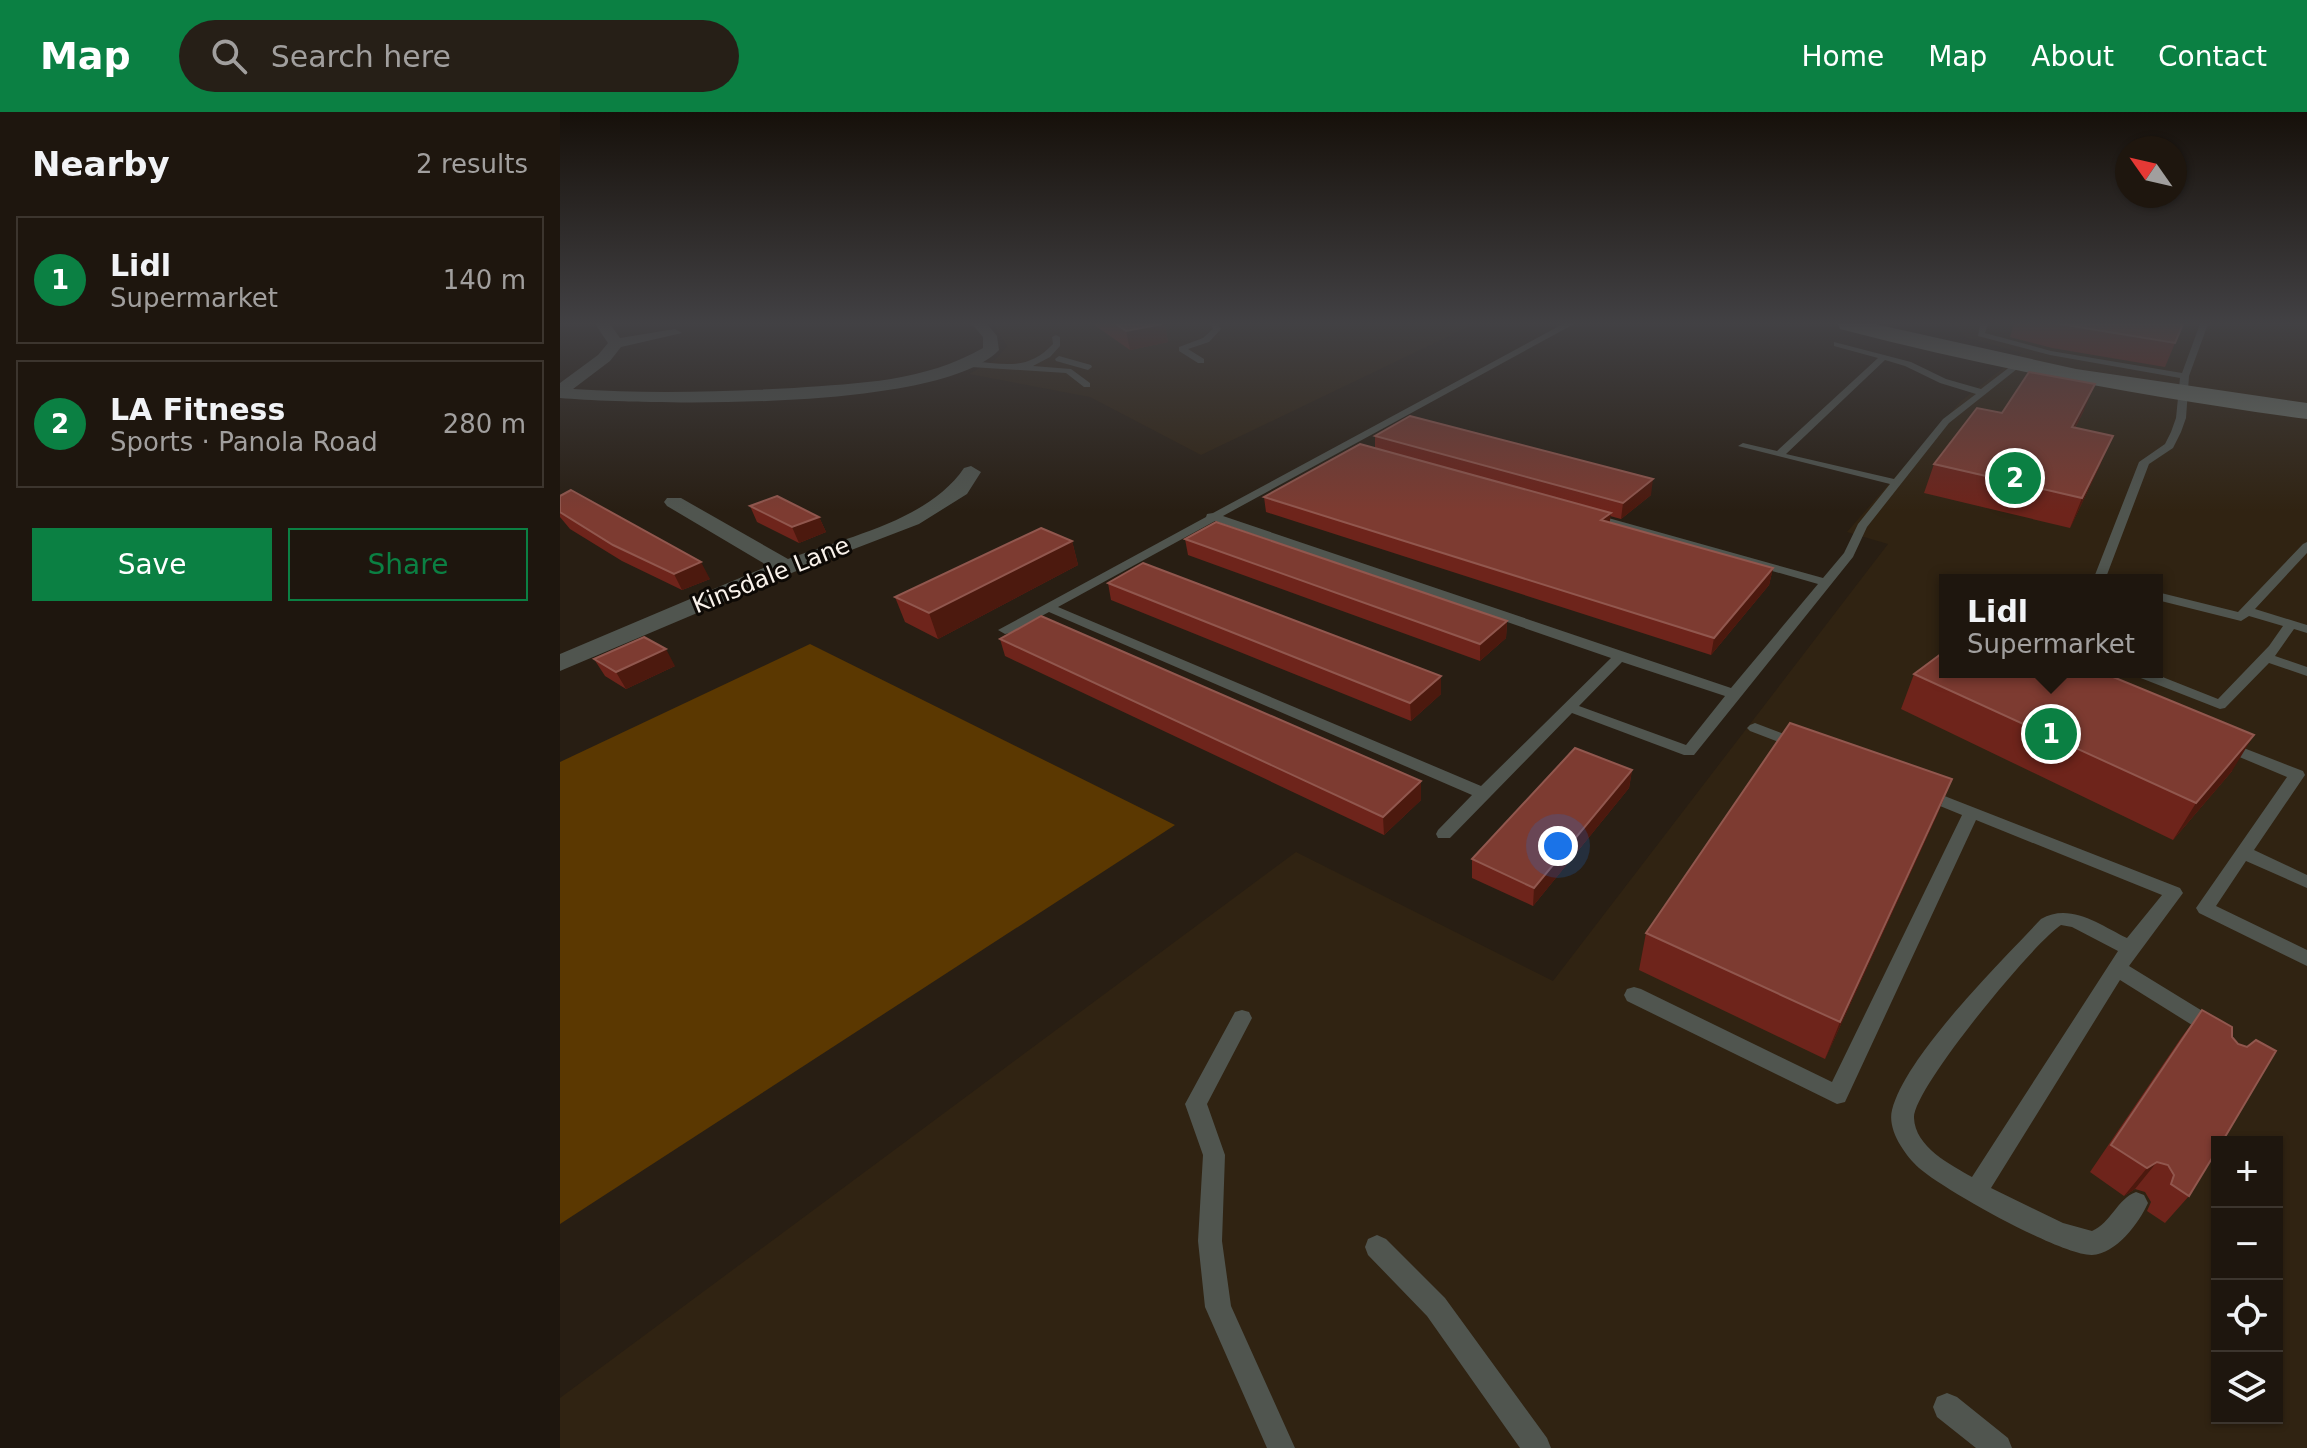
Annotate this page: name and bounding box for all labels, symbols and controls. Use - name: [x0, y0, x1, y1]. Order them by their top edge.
- search box: [179, 20, 739, 92]
- text: Map: [40, 34, 131, 78]
- icon: search: [207, 34, 251, 78]
- text: Search here: [271, 39, 451, 74]
- text: Home: [1801, 40, 1884, 73]
- text: Map: [1928, 40, 1987, 73]
- text: About: [2031, 40, 2114, 73]
- text: Contact: [2158, 40, 2267, 73]
- north arrow: [2115, 136, 2187, 208]
- text: Nearby: [32, 144, 170, 184]
- text: 2 results: [416, 149, 528, 179]
- text: Lidl: [110, 248, 171, 283]
- text: 1: [51, 265, 69, 295]
- text: 140 m: [443, 265, 526, 295]
- text: Supermarket: [110, 283, 278, 313]
- text: LA Fitness: [110, 392, 285, 427]
- text: 2: [51, 409, 69, 439]
- text: 280 m: [443, 409, 526, 439]
- text: Sports · Panola Road: [110, 427, 378, 457]
- pin: 2: [1989, 448, 2041, 508]
- button: Save: [32, 528, 272, 601]
- button: Share: [288, 528, 528, 601]
- street label: Kinsdale Lane: [688, 531, 854, 619]
- popup: [1939, 574, 2163, 678]
- text: Lidl: [1967, 594, 2028, 629]
- text: Supermarket: [1967, 629, 2135, 659]
- pin: 1: [2025, 704, 2077, 764]
- your location: [1538, 826, 1578, 866]
- map controls: [2211, 1136, 2283, 1424]
- button: +: [2211, 1136, 2283, 1208]
- button: −: [2211, 1208, 2283, 1280]
- button: locate: [2211, 1280, 2283, 1352]
- button: layers: [2211, 1352, 2283, 1424]

